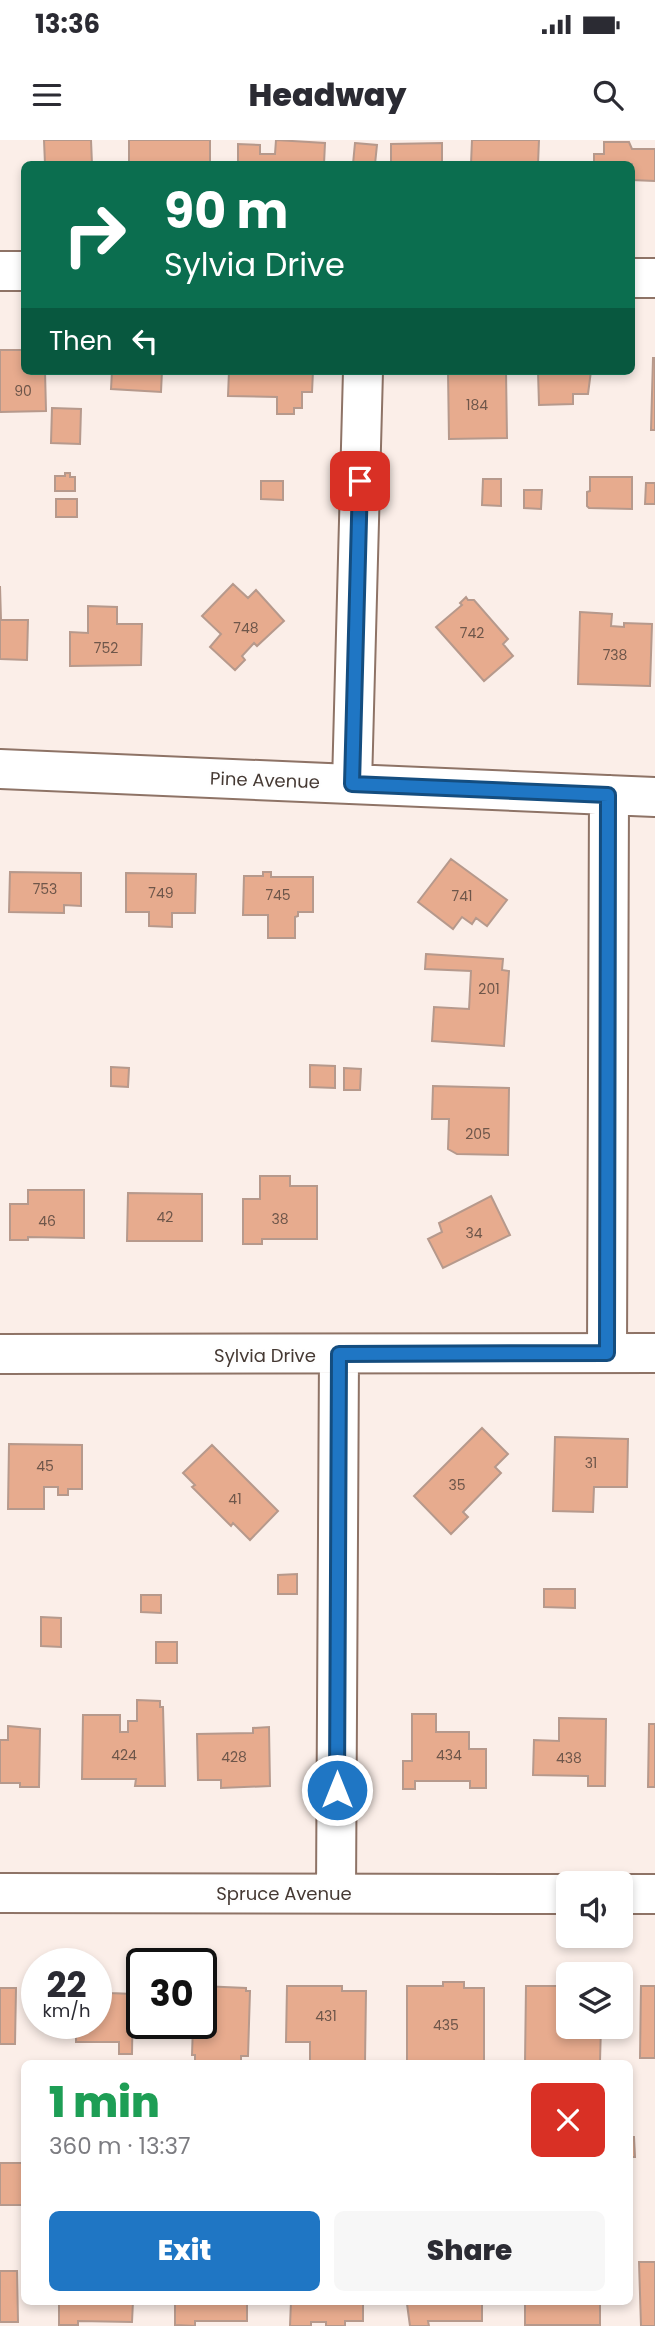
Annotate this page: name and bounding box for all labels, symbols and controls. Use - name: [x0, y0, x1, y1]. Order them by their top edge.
- text: 13:36: [35, 6, 100, 42]
- text: Headway: [248, 72, 407, 117]
- icon: menu: [28, 76, 66, 114]
- icon: search: [589, 76, 627, 114]
- text: 90 m: [164, 177, 288, 245]
- icon: right: [49, 189, 140, 280]
- text: Sylvia Drive: [164, 242, 345, 287]
- icon: left: [126, 322, 164, 360]
- text: Then: [49, 323, 112, 359]
- house number: 90: [14, 381, 32, 401]
- house number: 184: [466, 395, 488, 415]
- pin: [330, 451, 390, 511]
- icon: arrive: [341, 462, 379, 500]
- house number: 748: [233, 618, 259, 638]
- house number: 742: [460, 623, 484, 643]
- house number: 752: [94, 638, 118, 658]
- house number: 738: [603, 645, 628, 665]
- street label: Pine Avenue: [210, 766, 320, 794]
- house number: 753: [33, 879, 57, 899]
- house number: 749: [148, 883, 174, 903]
- house number: 745: [265, 885, 291, 905]
- house number: 741: [452, 886, 472, 906]
- house number: 201: [478, 979, 500, 999]
- house number: 205: [465, 1124, 491, 1144]
- house number: 42: [157, 1207, 173, 1227]
- house number: 38: [271, 1209, 289, 1229]
- house number: 46: [38, 1211, 56, 1231]
- house number: 34: [465, 1223, 483, 1243]
- street label: Sylvia Drive: [214, 1343, 316, 1368]
- house number: 31: [585, 1453, 597, 1473]
- house number: 45: [36, 1456, 54, 1476]
- house number: 35: [448, 1475, 466, 1495]
- house number: 41: [228, 1489, 242, 1509]
- house number: 424: [111, 1745, 137, 1765]
- house number: 434: [436, 1745, 462, 1765]
- house number: 428: [221, 1747, 247, 1767]
- house number: 438: [556, 1748, 582, 1768]
- position arrow: [300, 1753, 374, 1827]
- map controls: [556, 1871, 633, 2039]
- button: sound: [556, 1871, 633, 1948]
- street label: Spruce Avenue: [216, 1881, 352, 1906]
- speed limit sign: 30: [126, 1948, 217, 2039]
- text: 22: [47, 1960, 86, 2009]
- button: layers: [556, 1962, 633, 2039]
- text: km/h: [43, 1998, 90, 2023]
- house number: 431: [315, 2006, 337, 2026]
- house number: 435: [433, 2015, 459, 2035]
- text: 1 min: [49, 2073, 160, 2132]
- button: close: [531, 2083, 605, 2157]
- text: 360 m · 13:37: [49, 2130, 191, 2162]
- button: Exit: [49, 2211, 320, 2291]
- button: Share: [334, 2211, 605, 2291]

